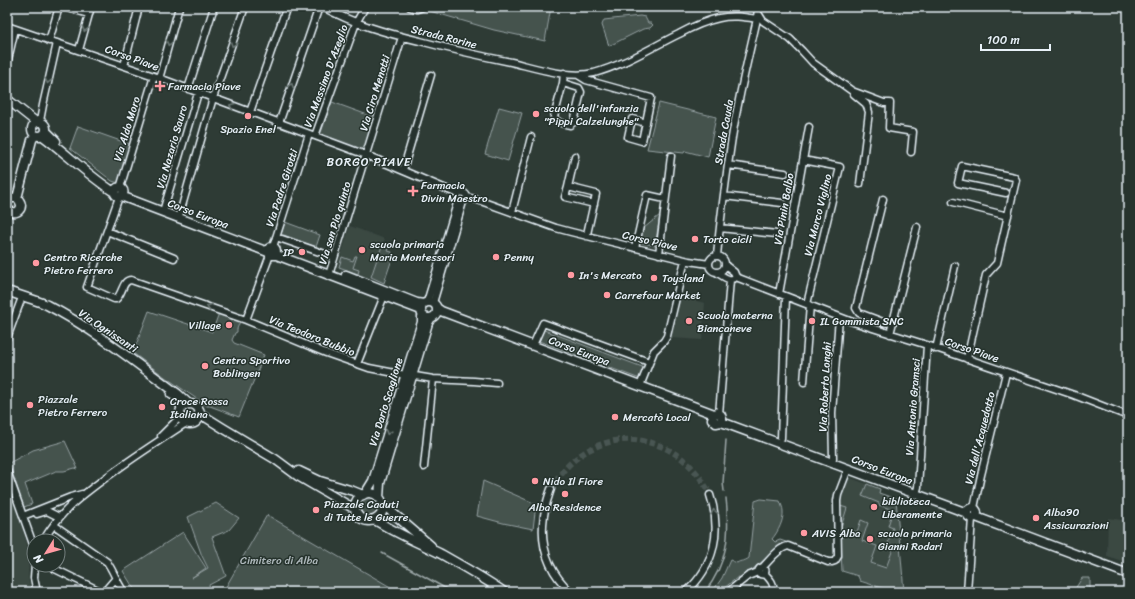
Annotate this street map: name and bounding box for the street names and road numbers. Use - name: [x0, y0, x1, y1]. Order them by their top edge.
- street label: Strada Rorine: [409, 20, 479, 54]
- street label: Via Massimo D'Azeglio: [298, 21, 354, 130]
- street label: Corso Piave: [102, 39, 162, 77]
- street label: Via Ciro Menotti: [354, 52, 396, 133]
- street label: Via Aldo Moro: [108, 94, 146, 164]
- street label: Strada Cauda: [709, 98, 739, 166]
- street label: Via Nazario Sauro: [151, 102, 193, 191]
- street label: Via Padre Girotti: [260, 146, 304, 229]
- street label: Via Pinin Balbo: [768, 171, 800, 246]
- street label: Via Marco Viglino: [799, 171, 837, 258]
- street label: Via san Pio quinto: [313, 179, 357, 267]
- street label: Corso Europa: [165, 194, 232, 234]
- street label: Corso Piave: [620, 225, 680, 257]
- street label: Via Ognissanti: [74, 304, 142, 358]
- street label: Via Teodoro Bubbio: [266, 310, 358, 362]
- street label: Corso Europa: [546, 331, 613, 371]
- street label: Corso Piave: [942, 332, 1002, 368]
- street label: Via Roberto Longhi: [813, 341, 837, 432]
- street label: Via Dario Scaglione: [364, 355, 409, 449]
- street label: Via Antonio Gramsci: [900, 357, 926, 456]
- street label: Via dell'Acquedotto: [959, 389, 1001, 486]
- street label: Corso Europa: [849, 450, 916, 490]

